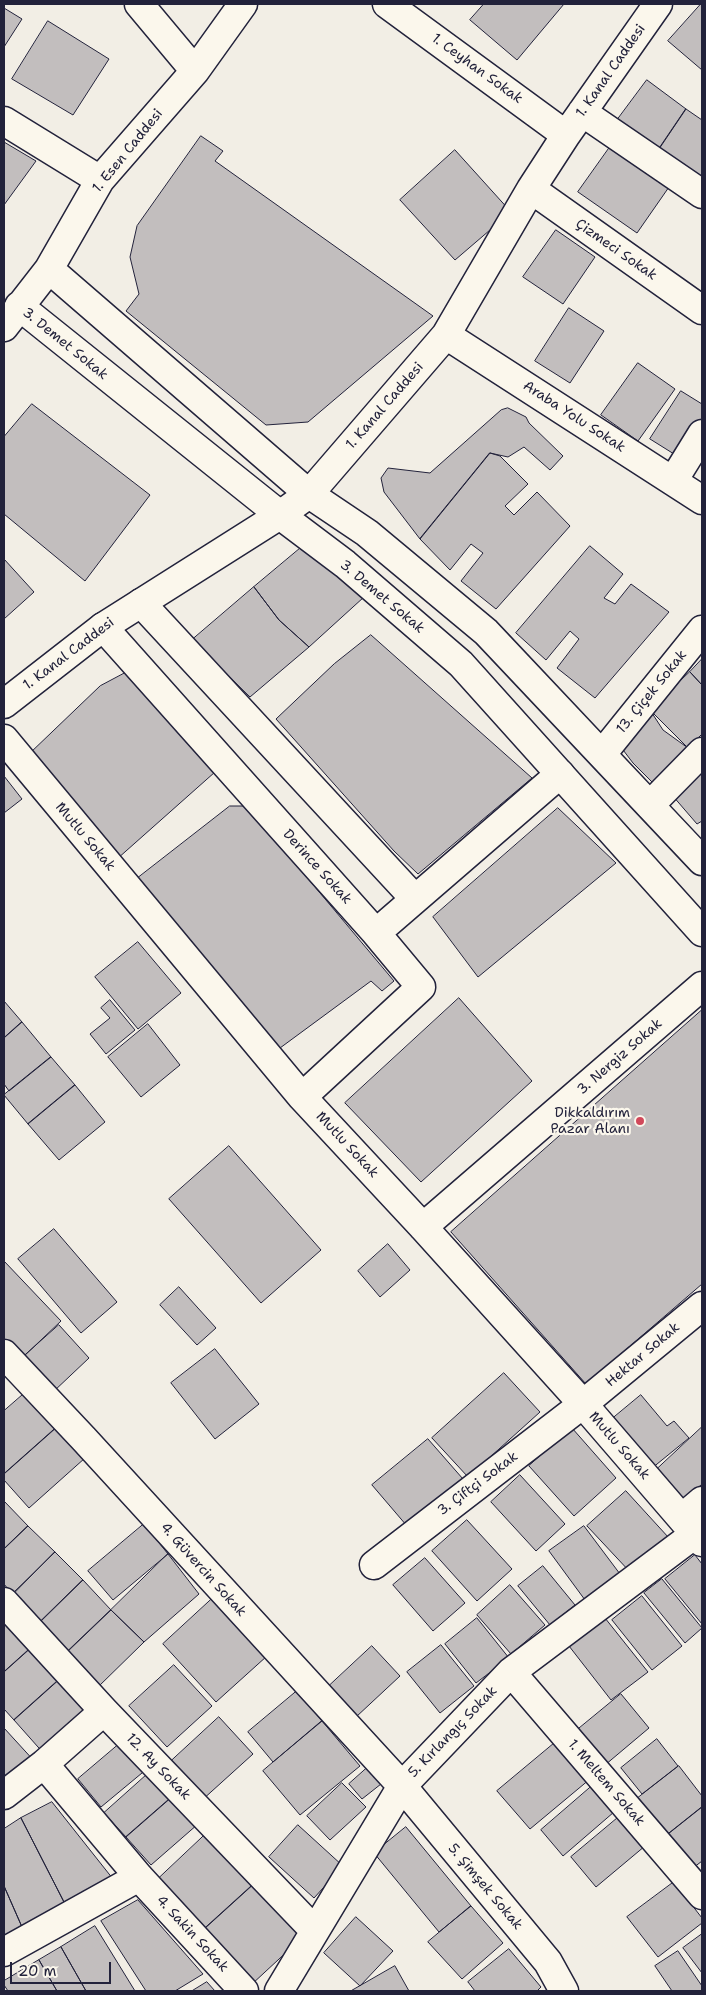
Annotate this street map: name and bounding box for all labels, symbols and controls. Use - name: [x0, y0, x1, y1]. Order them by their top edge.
- street label: 1. Kanal Caddesi: [573, 21, 649, 121]
- street label: 1. Ceyhan Sokak: [428, 30, 526, 108]
- street label: 1. Esen Caddesi: [89, 106, 167, 196]
- street label: Çizmeci Sokak: [572, 216, 660, 284]
- street label: 3. Demet Sokak: [19, 304, 111, 384]
- street label: 1. Kanal Caddesi: [343, 359, 427, 453]
- street label: Araba Yolu Sokak: [520, 378, 628, 456]
- street label: 3. Demet Sokak: [336, 557, 428, 637]
- street label: 1. Kanal Caddesi: [20, 614, 118, 694]
- street label: 13. Çiçek Sokak: [613, 647, 691, 737]
- street label: Mutlu Sokak: [51, 799, 119, 875]
- street label: Derince Sokak: [279, 826, 355, 908]
- street label: 3. Nergiz Sokak: [574, 1016, 666, 1098]
- place label: Dikkaldırım Pazar Alanı: [551, 1105, 630, 1138]
- street label: Mutlu Sokak: [312, 1108, 382, 1182]
- marker: Dikkaldırım Pazar Alanı: [634, 1115, 646, 1127]
- street label: Hektar Sokak: [603, 1319, 683, 1391]
- street label: Mutlu Sokak: [585, 1409, 653, 1483]
- street label: 3. Çiftçi Sokak: [435, 1448, 521, 1520]
- street label: 4. Güvercin Sokak: [156, 1520, 250, 1620]
- street label: 5. Kırlangıç Sokak: [405, 1683, 501, 1781]
- street label: 12. Ay Sokak: [122, 1730, 194, 1804]
- street label: 1. Meltem Sokak: [564, 1736, 648, 1830]
- street label: 5. Şimşek Sokak: [444, 1840, 526, 1934]
- street label: 4. Sakin Sokak: [152, 1892, 232, 1976]
- scale bar: [12, 1952, 114, 1984]
- text: 20 m: [18, 1961, 57, 1981]

